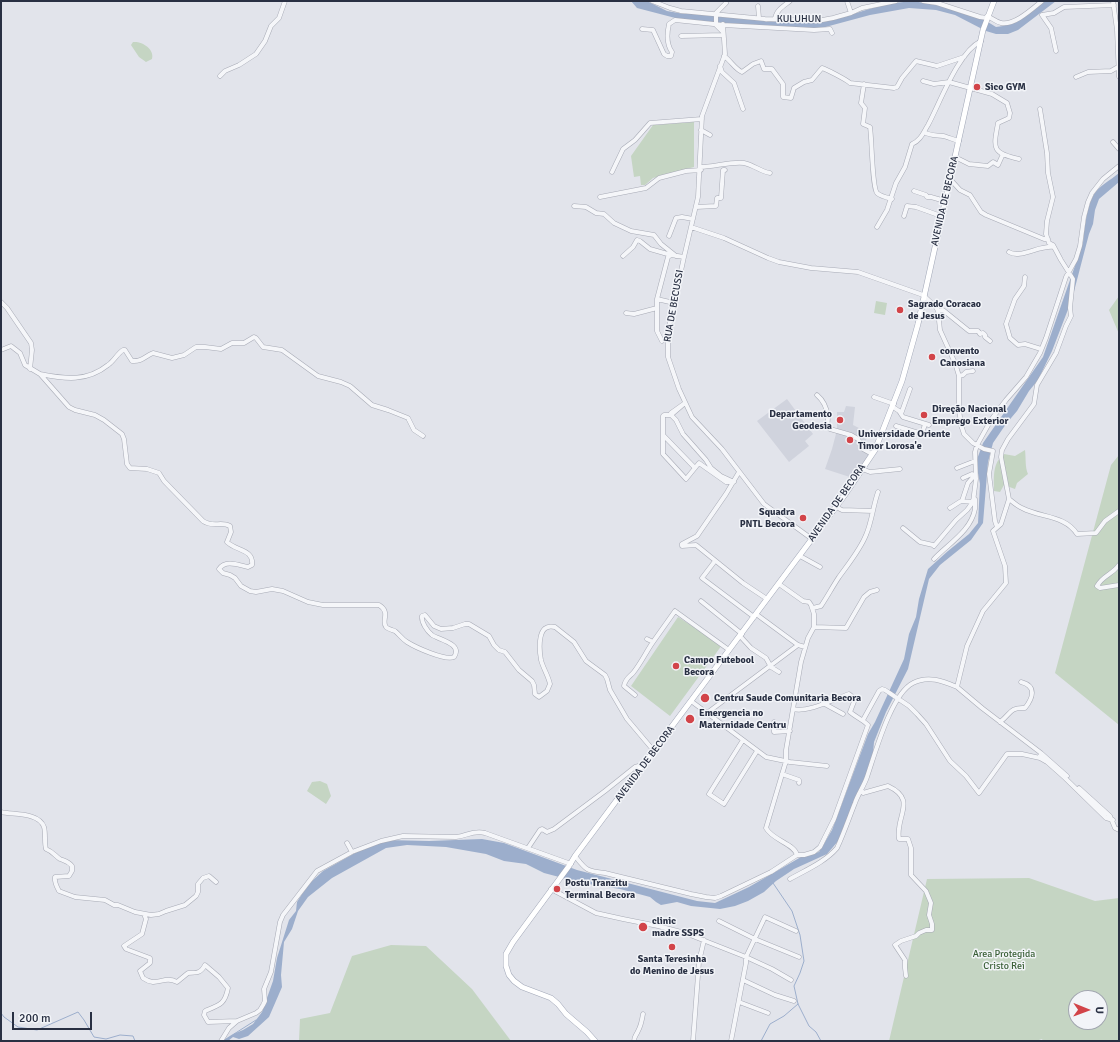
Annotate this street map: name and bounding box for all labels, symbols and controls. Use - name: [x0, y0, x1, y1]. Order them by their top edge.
- street label: KULUHUN: [777, 13, 821, 25]
- place label: Sico GYM: [985, 81, 1026, 93]
- marker: Sico GYM: [972, 82, 982, 92]
- street label: AVENIDA DE BECORA: [929, 155, 961, 247]
- street label: RUA DE BECUSSI: [662, 269, 686, 343]
- place label: Sagrado Coracao de Jesus: [908, 298, 981, 322]
- marker: Sagrado Coracao de Jesus: [895, 305, 905, 315]
- place label: convento Canosiana: [940, 345, 985, 368]
- marker: convento Canosiana: [927, 352, 937, 362]
- place label: Direção Nacional Emprego Exterior: [932, 403, 1008, 426]
- place label: Departamento Geodesia: [769, 408, 832, 432]
- marker: Direção Nacional Emprego Exterior: [919, 410, 929, 420]
- marker: Departamento Geodesia: [835, 415, 845, 425]
- place label: Universidade Oriente Timor Lorosa'e: [858, 428, 950, 452]
- marker: Universidade Oriente Timor Lorosa'e: [845, 435, 855, 445]
- street label: AVENIDA DE BECORA: [806, 462, 868, 544]
- place label: Squadra PNTL Becora: [740, 506, 795, 530]
- marker: Squadra PNTL Becora: [798, 513, 808, 523]
- place label: Campo Futebool Becora: [684, 654, 754, 678]
- marker: Campo Futebool Becora: [671, 661, 681, 671]
- marker: Centru Saude Comunitaria Becora: [699, 692, 711, 704]
- place label: Centru Saude Comunitaria Becora: [714, 692, 861, 704]
- place label: Emergencia no Maternidade Centru: [699, 707, 786, 730]
- marker: Emergencia no Maternidade Centru: [684, 713, 696, 725]
- street label: AVENIDA DE BECORA: [613, 724, 677, 804]
- place label: Postu Tranzitu Terminal Becora: [565, 877, 635, 900]
- marker: Postu Tranzitu Terminal Becora: [552, 884, 562, 894]
- place label: clinic madre SSPS: [652, 915, 704, 938]
- marker: clinic madre SSPS: [637, 921, 649, 933]
- marker: Santa Teresinha do Menino de Jesus: [667, 942, 677, 952]
- park label: Area Protegida Cristo Rei: [973, 948, 1035, 972]
- place label: Santa Teresinha do Menino de Jesus: [630, 953, 714, 976]
- north arrow: [1068, 990, 1108, 1030]
- scale bar: [14, 1004, 94, 1030]
- text: U: [1093, 1006, 1106, 1014]
- text: 200 m: [19, 1011, 51, 1026]

